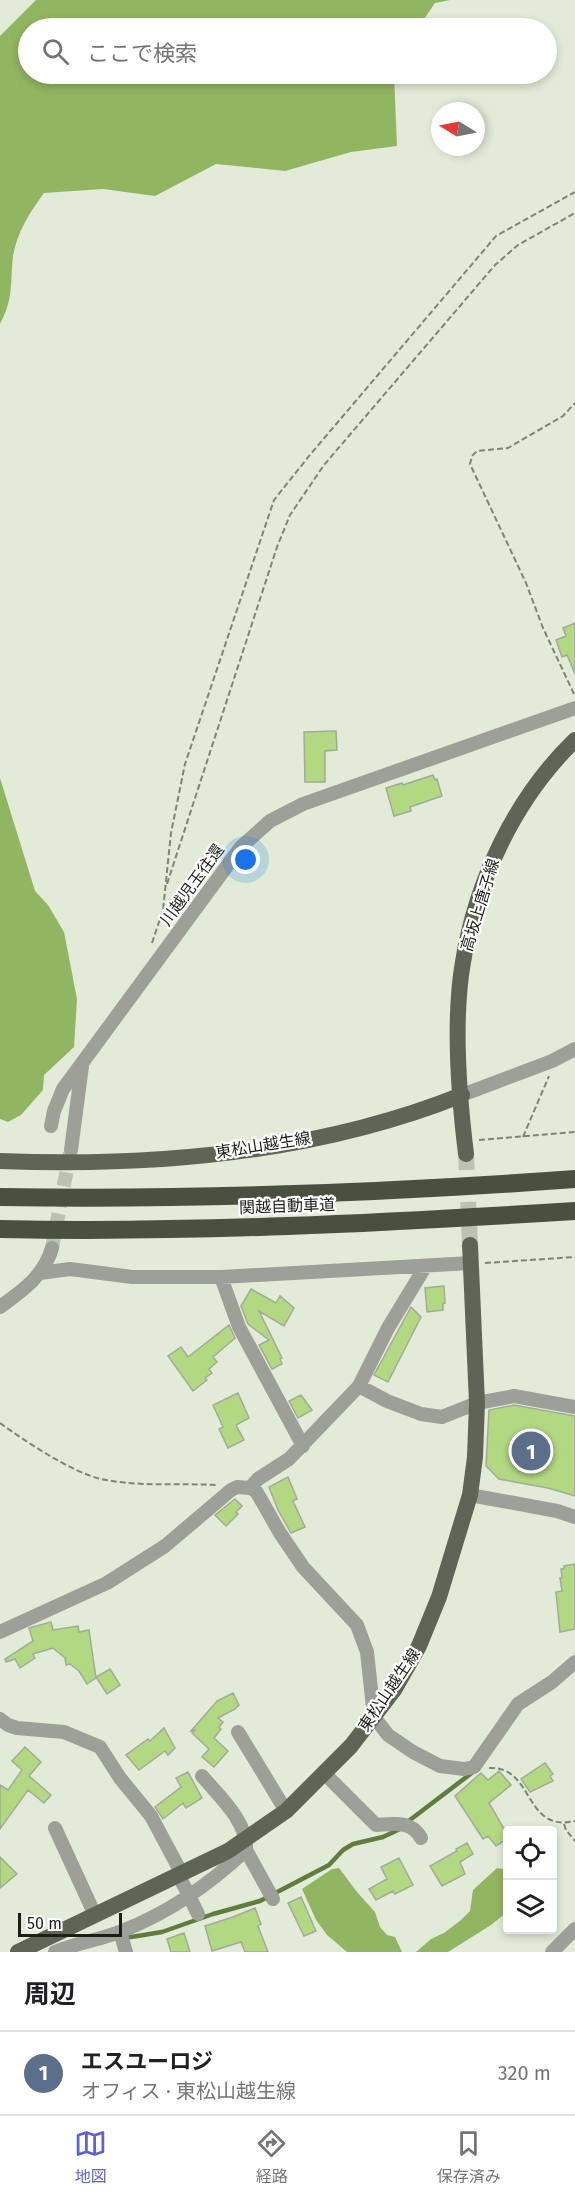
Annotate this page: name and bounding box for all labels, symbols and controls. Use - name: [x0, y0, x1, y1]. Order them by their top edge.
- search box: [18, 18, 557, 84]
- icon: search: [39, 35, 72, 68]
- text: ここで検索: [87, 40, 197, 67]
- north arrow: [431, 102, 485, 156]
- street label: 川越児玉往還: [156, 841, 228, 929]
- your location: [231, 845, 260, 874]
- street label: 高坂上唐子線: [457, 856, 503, 954]
- street label: 東松山越生線: [214, 1128, 312, 1162]
- street label: 関越自動車道: [239, 1195, 335, 1217]
- pin: 1: [512, 1428, 550, 1474]
- street label: 東松山越生線: [354, 1645, 424, 1735]
- map controls: [503, 1826, 557, 1934]
- button: locate: [503, 1826, 557, 1880]
- button: layers: [503, 1880, 557, 1934]
- scale bar: [18, 1910, 122, 1938]
- text: 50 m: [27, 1914, 62, 1933]
- text: 周辺: [24, 1979, 76, 2010]
- text: エスユーロジ: [81, 2048, 213, 2075]
- text: 1: [39, 2061, 48, 2085]
- text: 320 m: [498, 2061, 551, 2085]
- text: オフィス · 東松山越生線: [81, 2079, 296, 2103]
- tab: 地図: [74, 2127, 107, 2187]
- tab: 経路: [255, 2127, 288, 2187]
- tab: 保存済み: [437, 2127, 501, 2187]

